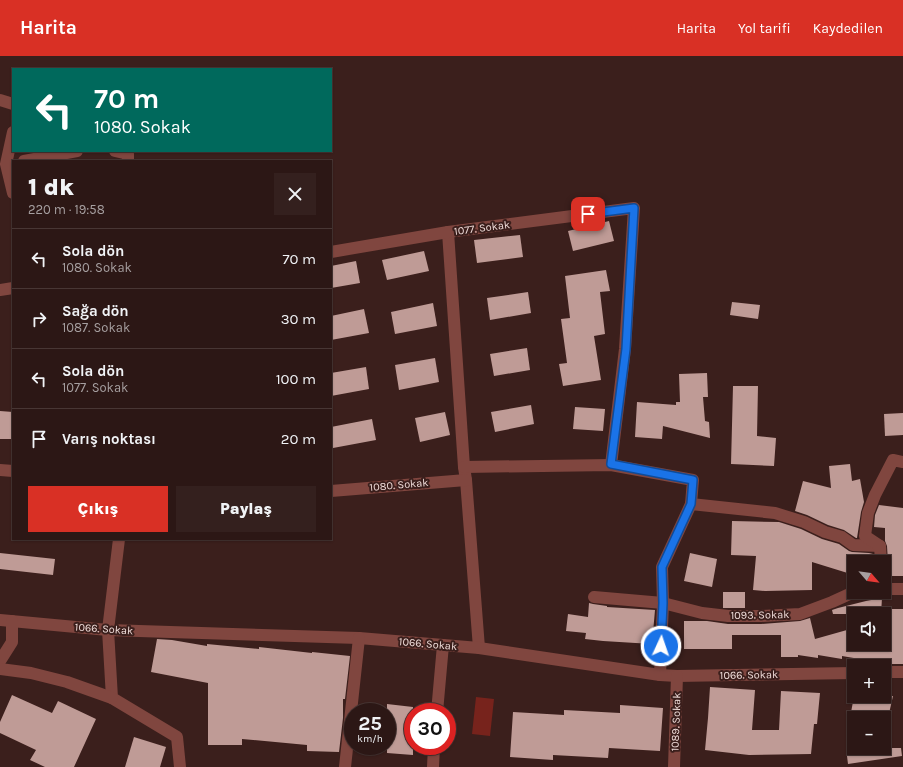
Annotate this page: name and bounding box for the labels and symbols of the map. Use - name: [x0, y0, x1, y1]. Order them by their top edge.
- pin: [571, 197, 605, 231]
- street label: 1077. Sokak: [453, 218, 511, 238]
- street label: 1080. Sokak: [369, 476, 429, 494]
- north arrow: [847, 555, 891, 599]
- street label: 1093. Sokak: [731, 608, 789, 622]
- street label: 1066. Sokak: [74, 620, 134, 638]
- position arrow: [640, 625, 682, 667]
- street label: 1066. Sokak: [398, 635, 458, 653]
- street label: 1066. Sokak: [720, 668, 778, 682]
- street label: 1089. Sokak: [668, 692, 684, 752]
- speed limit sign: 30: [404, 703, 456, 755]

